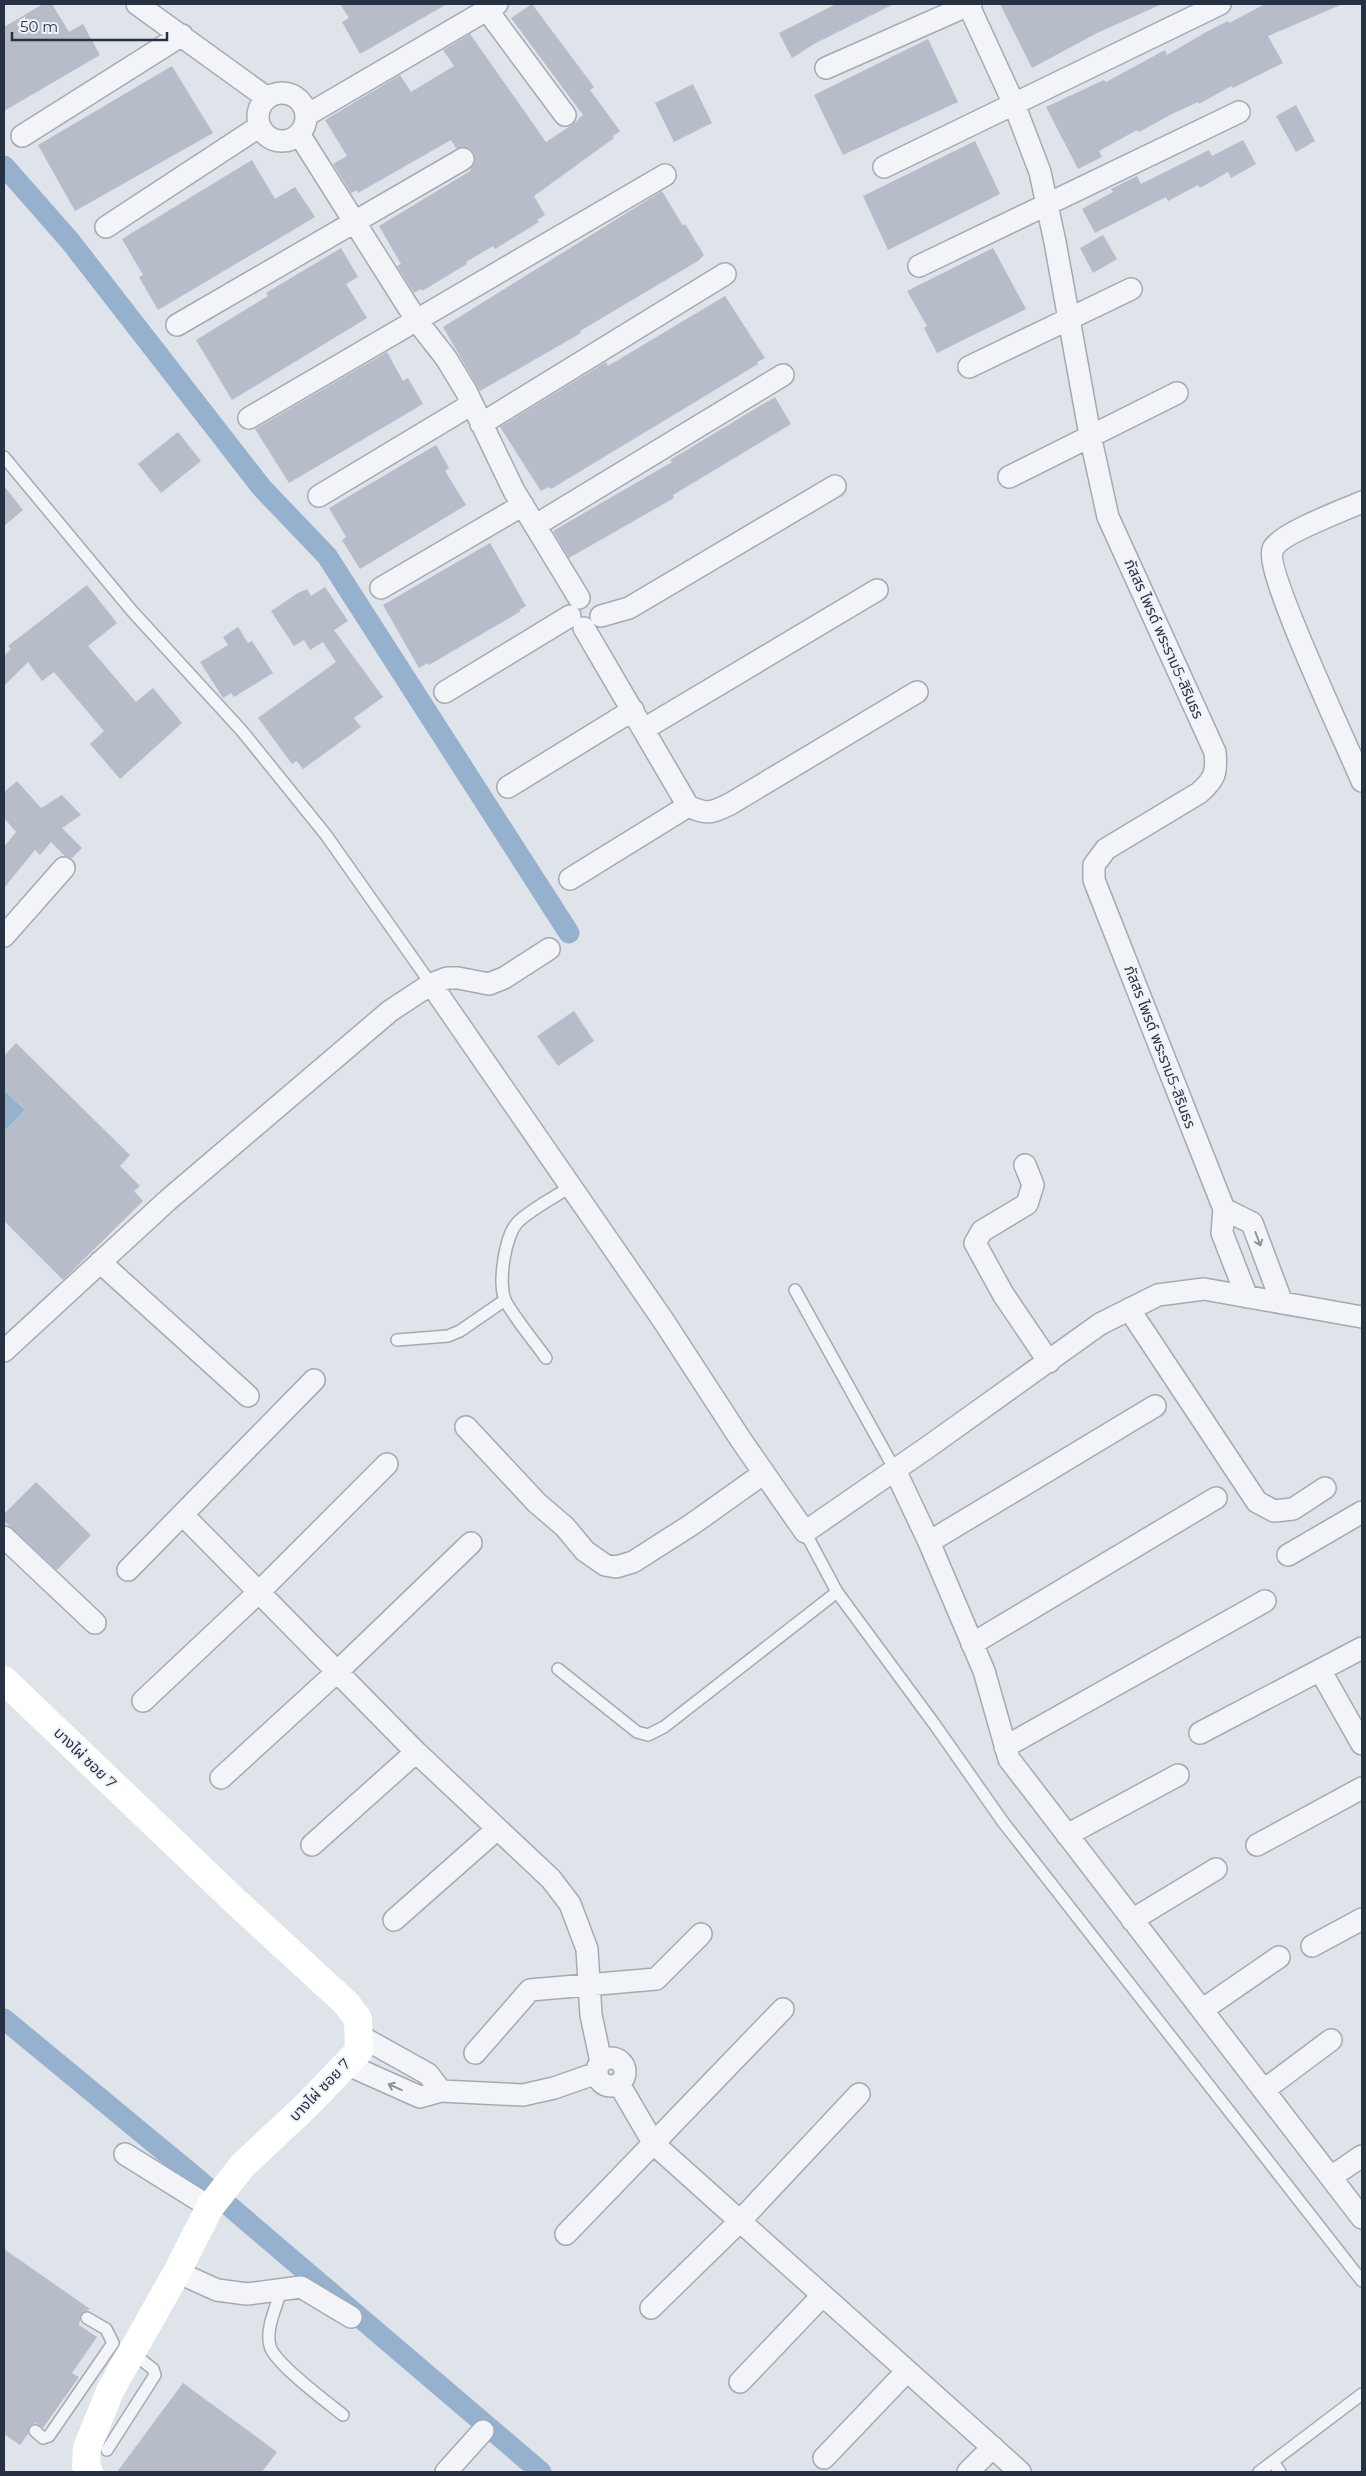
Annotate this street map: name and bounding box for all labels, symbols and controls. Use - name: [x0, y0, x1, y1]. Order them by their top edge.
- scale bar: [12, 10, 168, 42]
- text: 50 m: [20, 17, 58, 36]
- street label: ภัสสร ไพรด์ พระราม5-สิรินธร: [1121, 556, 1208, 722]
- street label: ภัสสร ไพรด์ พระราม5-สิรินธร: [1121, 963, 1200, 1131]
- one-way arrow: [1254, 1231, 1263, 1247]
- street label: บางไผ่ ซอย 7: [50, 1723, 121, 1792]
- street label: บางไผ่ ซอย 7: [285, 2054, 354, 2125]
- one-way arrow: [388, 2081, 403, 2091]

